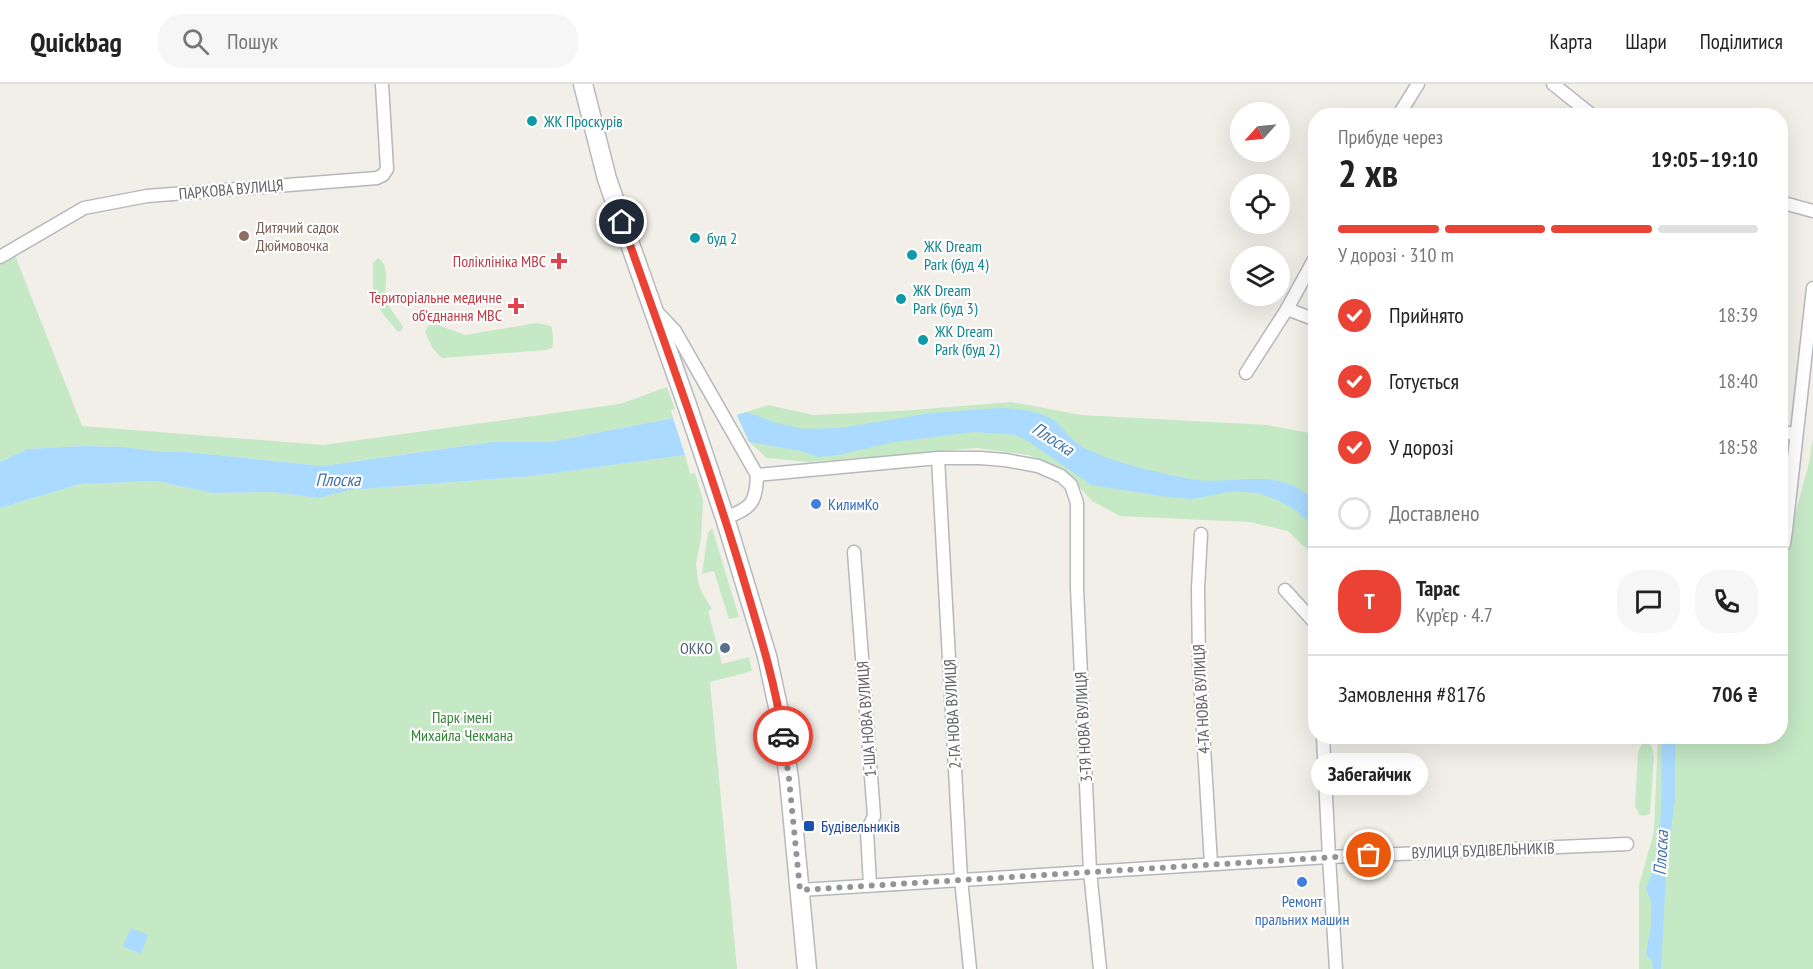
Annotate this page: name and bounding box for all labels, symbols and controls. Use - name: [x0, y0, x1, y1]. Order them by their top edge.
- search box: [158, 14, 578, 68]
- text: Quickbag: [30, 23, 122, 60]
- icon: search: [179, 25, 212, 58]
- text: Пошук: [227, 27, 278, 55]
- text: Карта: [1550, 28, 1592, 55]
- text: Шари: [1625, 28, 1667, 55]
- text: Поділитися: [1700, 28, 1783, 55]
- north arrow: [1230, 102, 1290, 162]
- map controls: [1230, 102, 1290, 306]
- place label: ЖК Проскурів: [543, 111, 623, 131]
- marker: ЖК Проскурів: [525, 114, 539, 128]
- text: Прибуде через: [1338, 124, 1443, 150]
- text: 19:05–19:10: [1651, 145, 1758, 173]
- text: 2 хв: [1338, 147, 1398, 198]
- street label: ПАРКОВА ВУЛИЦЯ: [178, 174, 284, 204]
- button: locate: [1230, 174, 1290, 234]
- pin: [596, 196, 647, 247]
- icon: home: [605, 205, 638, 238]
- place label: Дитячий садок Дюймовочка: [256, 217, 340, 255]
- place label: буд 2: [707, 228, 737, 248]
- marker: Дитячий садок Дюймовочка: [237, 229, 251, 243]
- marker: буд 2: [688, 231, 702, 245]
- place label: ЖК Dream Park (буд 4): [923, 236, 989, 274]
- text: У дорозі · 310 m: [1338, 242, 1454, 268]
- button: layers: [1230, 246, 1290, 306]
- marker: ЖК Dream Park (буд 4): [905, 248, 919, 262]
- place label: Поліклініка МВС: [453, 251, 546, 271]
- marker: Поліклініка МВС: [550, 252, 568, 270]
- place label: ЖК Dream Park (буд 3): [912, 280, 978, 318]
- place label: Територіальне медичне об'єднання МВС: [369, 287, 502, 325]
- marker: ЖК Dream Park (буд 3): [894, 292, 908, 306]
- marker: Територіальне медичне об'єднання МВС: [507, 297, 525, 315]
- icon: check: [1338, 299, 1371, 332]
- text: Прийнято: [1389, 301, 1464, 329]
- text: 18:39: [1718, 302, 1758, 328]
- place label: ЖК Dream Park (буд 2): [934, 321, 1000, 359]
- marker: ЖК Dream Park (буд 2): [916, 333, 930, 347]
- icon: check: [1338, 365, 1371, 398]
- text: Готується: [1389, 367, 1459, 395]
- text: 18:40: [1718, 368, 1758, 394]
- water label: Плоска: [1028, 417, 1079, 461]
- icon: check: [1338, 431, 1371, 464]
- text: У дорозі: [1389, 433, 1454, 461]
- text: 18:58: [1718, 434, 1758, 460]
- water label: Плоска: [315, 468, 361, 491]
- place label: КилимКо: [828, 494, 879, 514]
- marker: КилимКо: [809, 497, 823, 511]
- text: Доставлено: [1389, 499, 1479, 527]
- button: chat: [1617, 570, 1680, 633]
- button: phone: [1695, 570, 1758, 633]
- text: Тарас: [1416, 574, 1460, 602]
- text: Т: [1364, 587, 1375, 615]
- text: Кур’єр · 4.7: [1416, 602, 1493, 628]
- place label: OKKO: [680, 638, 713, 658]
- marker: OKKO: [718, 641, 732, 655]
- street label: 4-ТА НОВА ВУЛИЦЯ: [1188, 644, 1214, 754]
- street label: 2-ГА НОВА ВУЛИЦЯ: [939, 659, 965, 769]
- street label: 1-ША НОВА ВУЛИЦЯ: [852, 660, 880, 778]
- street label: 3-ТЯ НОВА ВУЛИЦЯ: [1070, 671, 1096, 783]
- text: Замовлення #8176: [1338, 680, 1486, 708]
- text: 706 ₴: [1711, 680, 1758, 708]
- courier: [753, 706, 813, 766]
- park label: Парк імені Михайла Чекмана: [411, 707, 513, 745]
- icon: car: [767, 720, 800, 753]
- callout: Забегайчик: [1310, 753, 1428, 795]
- text: Забегайчик: [1328, 761, 1411, 787]
- place label: Будівельників: [821, 816, 900, 836]
- marker: Будівельників: [802, 819, 816, 833]
- pin: [1343, 829, 1394, 880]
- water label: Плоска: [1648, 829, 1673, 876]
- icon: bag: [1352, 838, 1385, 871]
- street label: ВУЛИЦЯ БУДІВЕЛЬНИКІВ: [1411, 838, 1555, 862]
- marker: Ремонт пральних машин: [1295, 875, 1309, 889]
- place label: Ремонт пральних машин: [1255, 891, 1349, 929]

